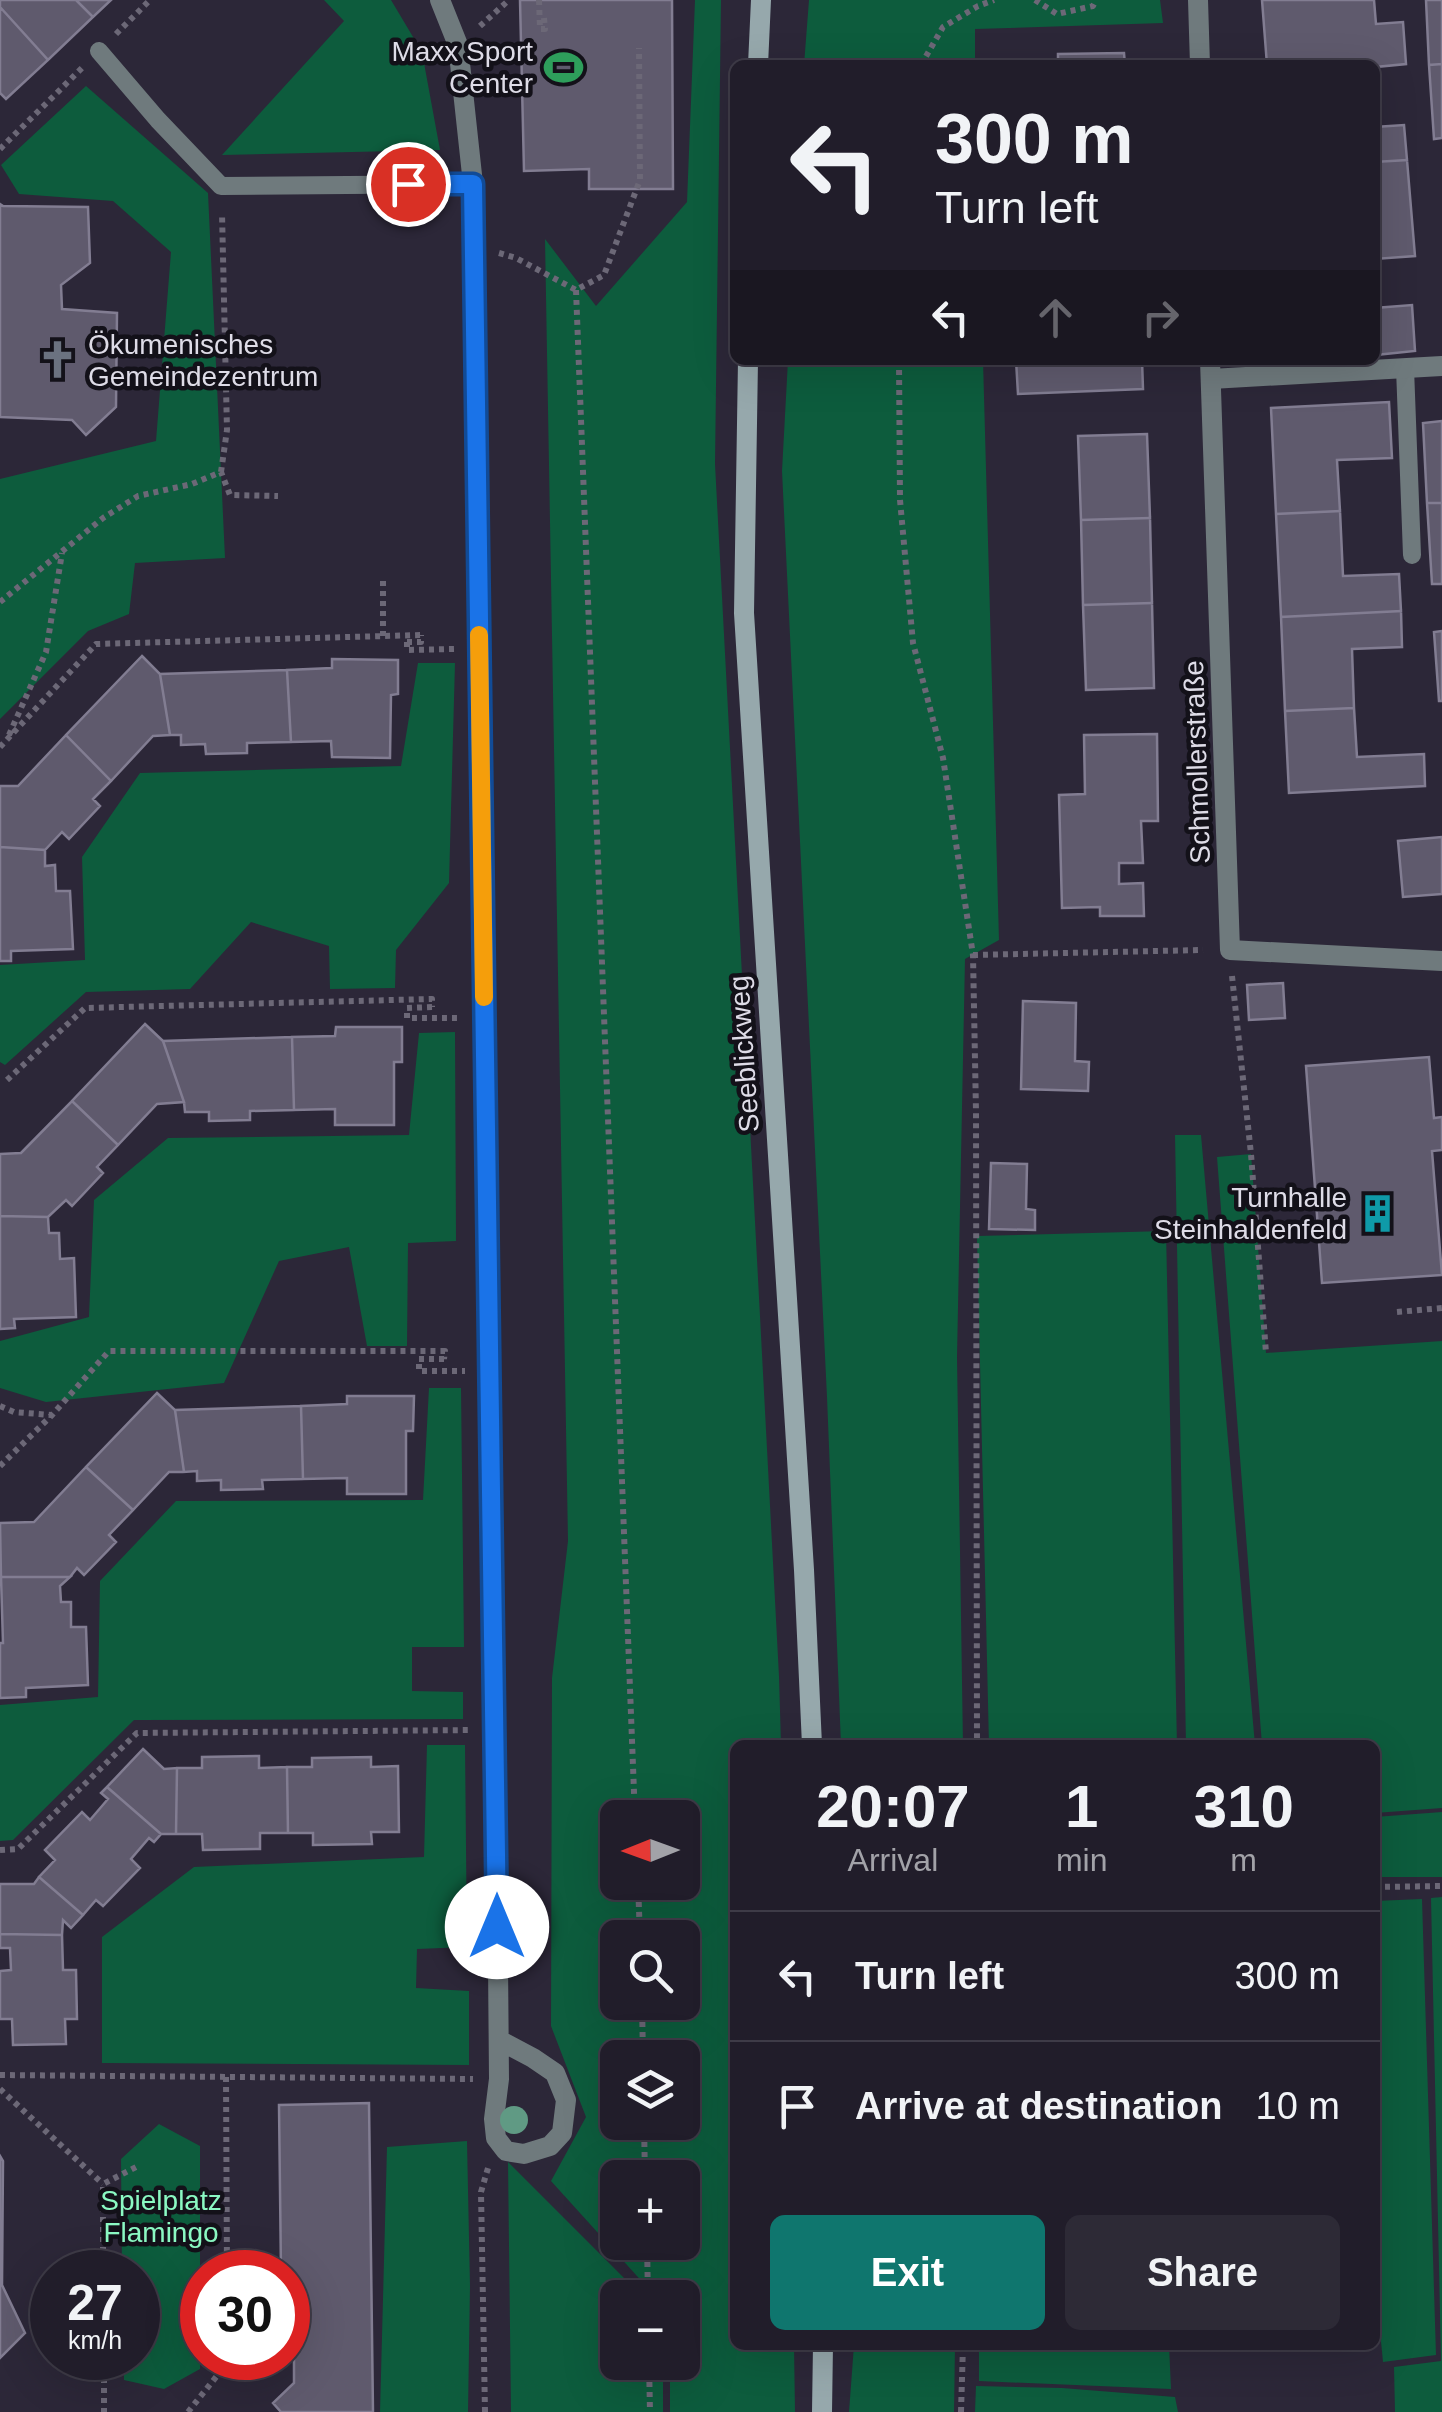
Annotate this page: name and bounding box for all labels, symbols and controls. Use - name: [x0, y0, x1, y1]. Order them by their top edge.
- place label: Maxx Sport Center: [391, 36, 533, 99]
- sports icon: Maxx Sport Center: [542, 46, 584, 88]
- icon: left: [770, 100, 900, 230]
- text: 300 m: [935, 100, 1133, 178]
- pin: [366, 142, 451, 227]
- icon: arrive: [381, 157, 436, 212]
- text: Turn left: [935, 182, 1098, 233]
- icon: left: [923, 290, 978, 345]
- icon: ahead: [1028, 290, 1083, 345]
- icon: right: [1133, 290, 1188, 345]
- place label: Ökumenisches Gemeindezentrum: [88, 329, 318, 392]
- church icon: Ökumenisches Gemeindezentrum: [37, 339, 79, 381]
- street label: Schmollerstraße: [1178, 660, 1216, 864]
- street label: Seeblickweg: [723, 975, 765, 1133]
- place label: Turnhalle Steinhaldenfeld: [1154, 1182, 1347, 1245]
- building icon: Turnhalle Steinhaldenfeld: [1356, 1192, 1398, 1234]
- text: 20:07: [816, 1773, 970, 1840]
- text: 1: [1065, 1773, 1098, 1840]
- text: 310: [1194, 1773, 1294, 1840]
- north arrow: [600, 1800, 700, 1900]
- map controls: [600, 1800, 700, 2380]
- text: Arrival: [848, 1842, 938, 1878]
- text: min: [1056, 1842, 1107, 1878]
- text: m: [1230, 1842, 1257, 1878]
- position arrow: [445, 1875, 549, 1979]
- button: search: [600, 1920, 700, 2020]
- icon: left: [770, 1949, 825, 2004]
- text: Turn left: [855, 1955, 1004, 1997]
- text: 300 m: [1234, 1955, 1340, 1997]
- button: layers: [600, 2040, 700, 2140]
- icon: arrive: [770, 2079, 825, 2134]
- text: Arrive at destination: [855, 2085, 1222, 2127]
- text: 10 m: [1256, 2085, 1340, 2127]
- button: +: [600, 2160, 700, 2260]
- park label: Spielplatz Flamingo: [100, 2185, 222, 2248]
- button: Exit: [770, 2215, 1045, 2330]
- button: Share: [1065, 2215, 1340, 2330]
- speed limit sign: 30: [180, 2250, 310, 2380]
- text: 27: [67, 2275, 123, 2331]
- button: −: [600, 2280, 700, 2380]
- text: km/h: [68, 2326, 122, 2354]

